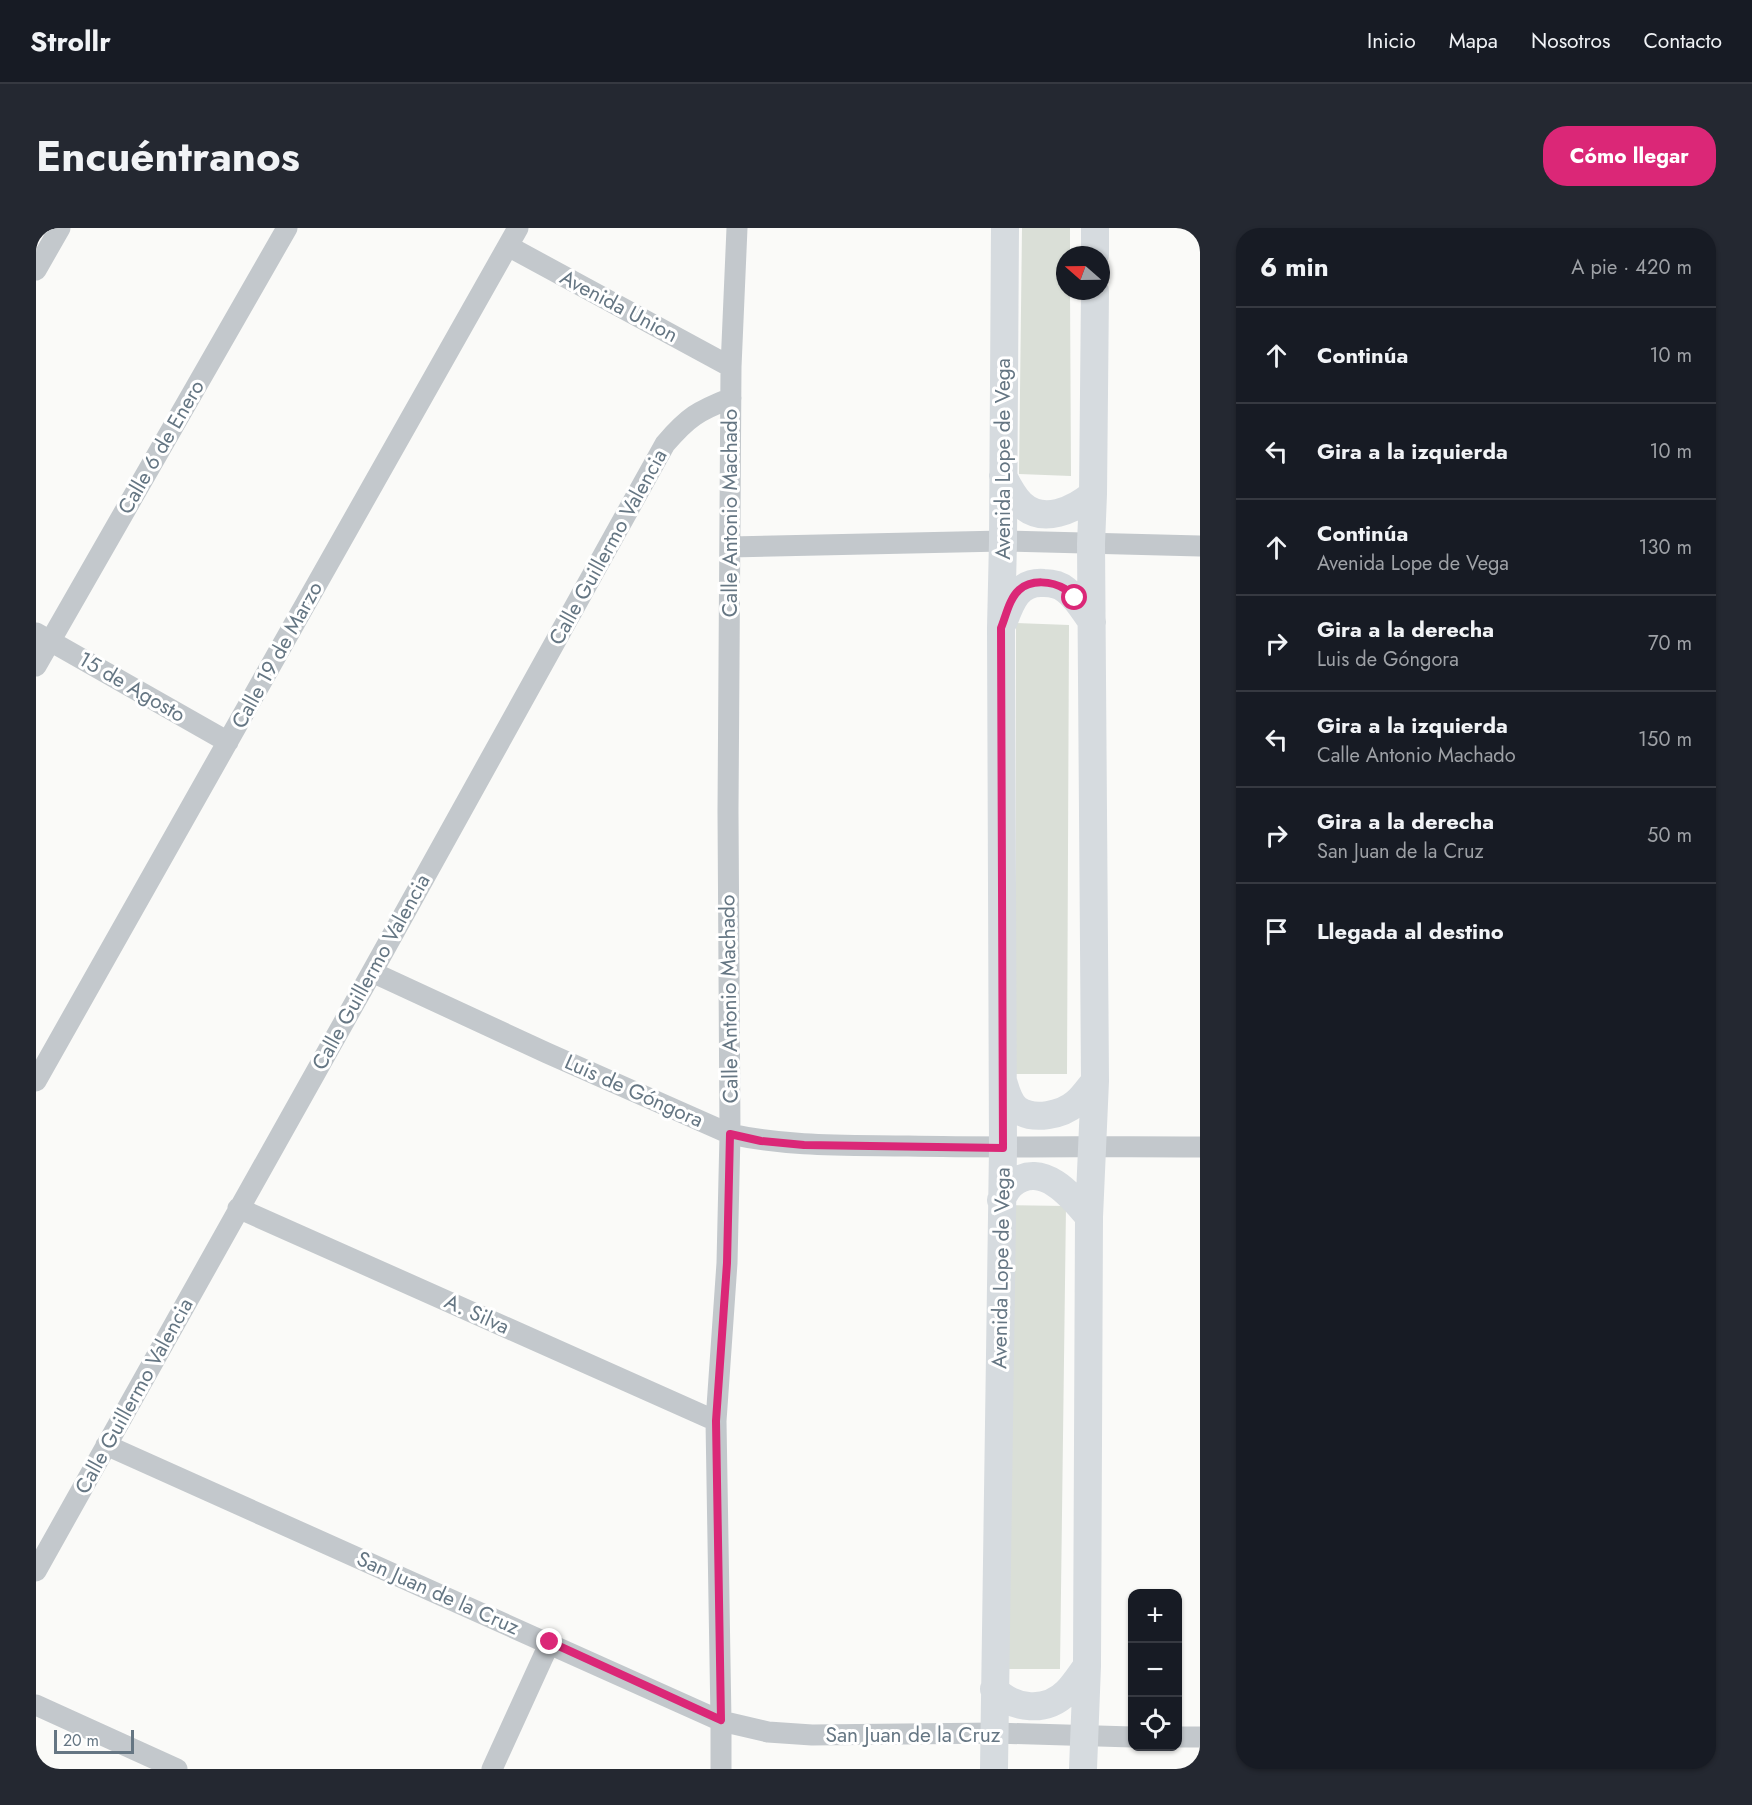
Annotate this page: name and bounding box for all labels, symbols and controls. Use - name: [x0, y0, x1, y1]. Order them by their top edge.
- text: Strollr: [30, 21, 111, 62]
- text: Inicio: [1367, 26, 1416, 56]
- text: Mapa: [1449, 26, 1498, 56]
- text: Nosotros: [1531, 26, 1610, 56]
- text: Contacto: [1643, 26, 1722, 56]
- text: Encuéntranos: [36, 126, 300, 187]
- button: Cómo llegar: [1543, 126, 1716, 186]
- north arrow: [1056, 246, 1110, 300]
- text: 6 min: [1260, 248, 1329, 286]
- text: A pie · 420 m: [1571, 253, 1692, 282]
- street label: Avenida Union: [555, 262, 683, 350]
- icon: ahead: [1260, 339, 1293, 372]
- text: Continúa: [1317, 339, 1408, 371]
- text: 10 m: [1649, 341, 1692, 370]
- street label: Avenida Lope de Vega: [988, 358, 1018, 560]
- street label: Calle 6 de Enero: [110, 374, 212, 520]
- street label: Calle Antonio Machado: [715, 409, 745, 617]
- icon: left: [1260, 435, 1293, 468]
- text: Gira a la izquierda: [1317, 435, 1508, 467]
- text: 10 m: [1649, 437, 1692, 466]
- street label: Calle Guillermo Valencia: [542, 444, 674, 650]
- text: Continúa: [1317, 517, 1408, 549]
- icon: ahead: [1260, 531, 1293, 564]
- text: 130 m: [1638, 533, 1692, 562]
- text: Avenida Lope de Vega: [1317, 549, 1509, 578]
- street label: Calle 19 de Marzo: [224, 576, 330, 734]
- route start: [1061, 584, 1087, 610]
- text: Gira a la derecha: [1317, 613, 1494, 645]
- icon: right: [1260, 627, 1293, 660]
- text: 70 m: [1648, 629, 1692, 658]
- street label: 15 de Agosto: [73, 644, 191, 730]
- text: Luis de Góngora: [1317, 645, 1459, 674]
- text: Gira a la izquierda: [1317, 709, 1508, 741]
- icon: left: [1260, 723, 1293, 756]
- text: 150 m: [1638, 725, 1692, 754]
- text: Calle Antonio Machado: [1317, 741, 1516, 770]
- text: Gira a la derecha: [1317, 805, 1494, 837]
- icon: right: [1260, 819, 1293, 852]
- text: 50 m: [1647, 821, 1692, 850]
- text: San Juan de la Cruz: [1317, 837, 1484, 866]
- street label: Calle Guillermo Valencia: [305, 869, 437, 1075]
- street label: Calle Antonio Machado: [712, 894, 746, 1104]
- icon: arrive: [1260, 915, 1293, 948]
- text: Llegada al destino: [1317, 915, 1504, 947]
- street label: Luis de Góngora: [560, 1047, 708, 1135]
- street label: Avenida Lope de Vega: [984, 1167, 1018, 1369]
- street label: A. Silva: [440, 1286, 514, 1342]
- street label: Calle Guillermo Valencia: [68, 1293, 200, 1499]
- street label: San Juan de la Cruz: [352, 1544, 524, 1642]
- map controls: [1128, 1589, 1182, 1751]
- button: +: [1128, 1589, 1182, 1643]
- route end: [536, 1628, 562, 1654]
- button: −: [1128, 1643, 1182, 1697]
- button: locate: [1128, 1697, 1182, 1751]
- street label: San Juan de la Cruz: [825, 1720, 1001, 1750]
- scale bar: [54, 1727, 134, 1754]
- text: 20 m: [63, 1729, 99, 1752]

